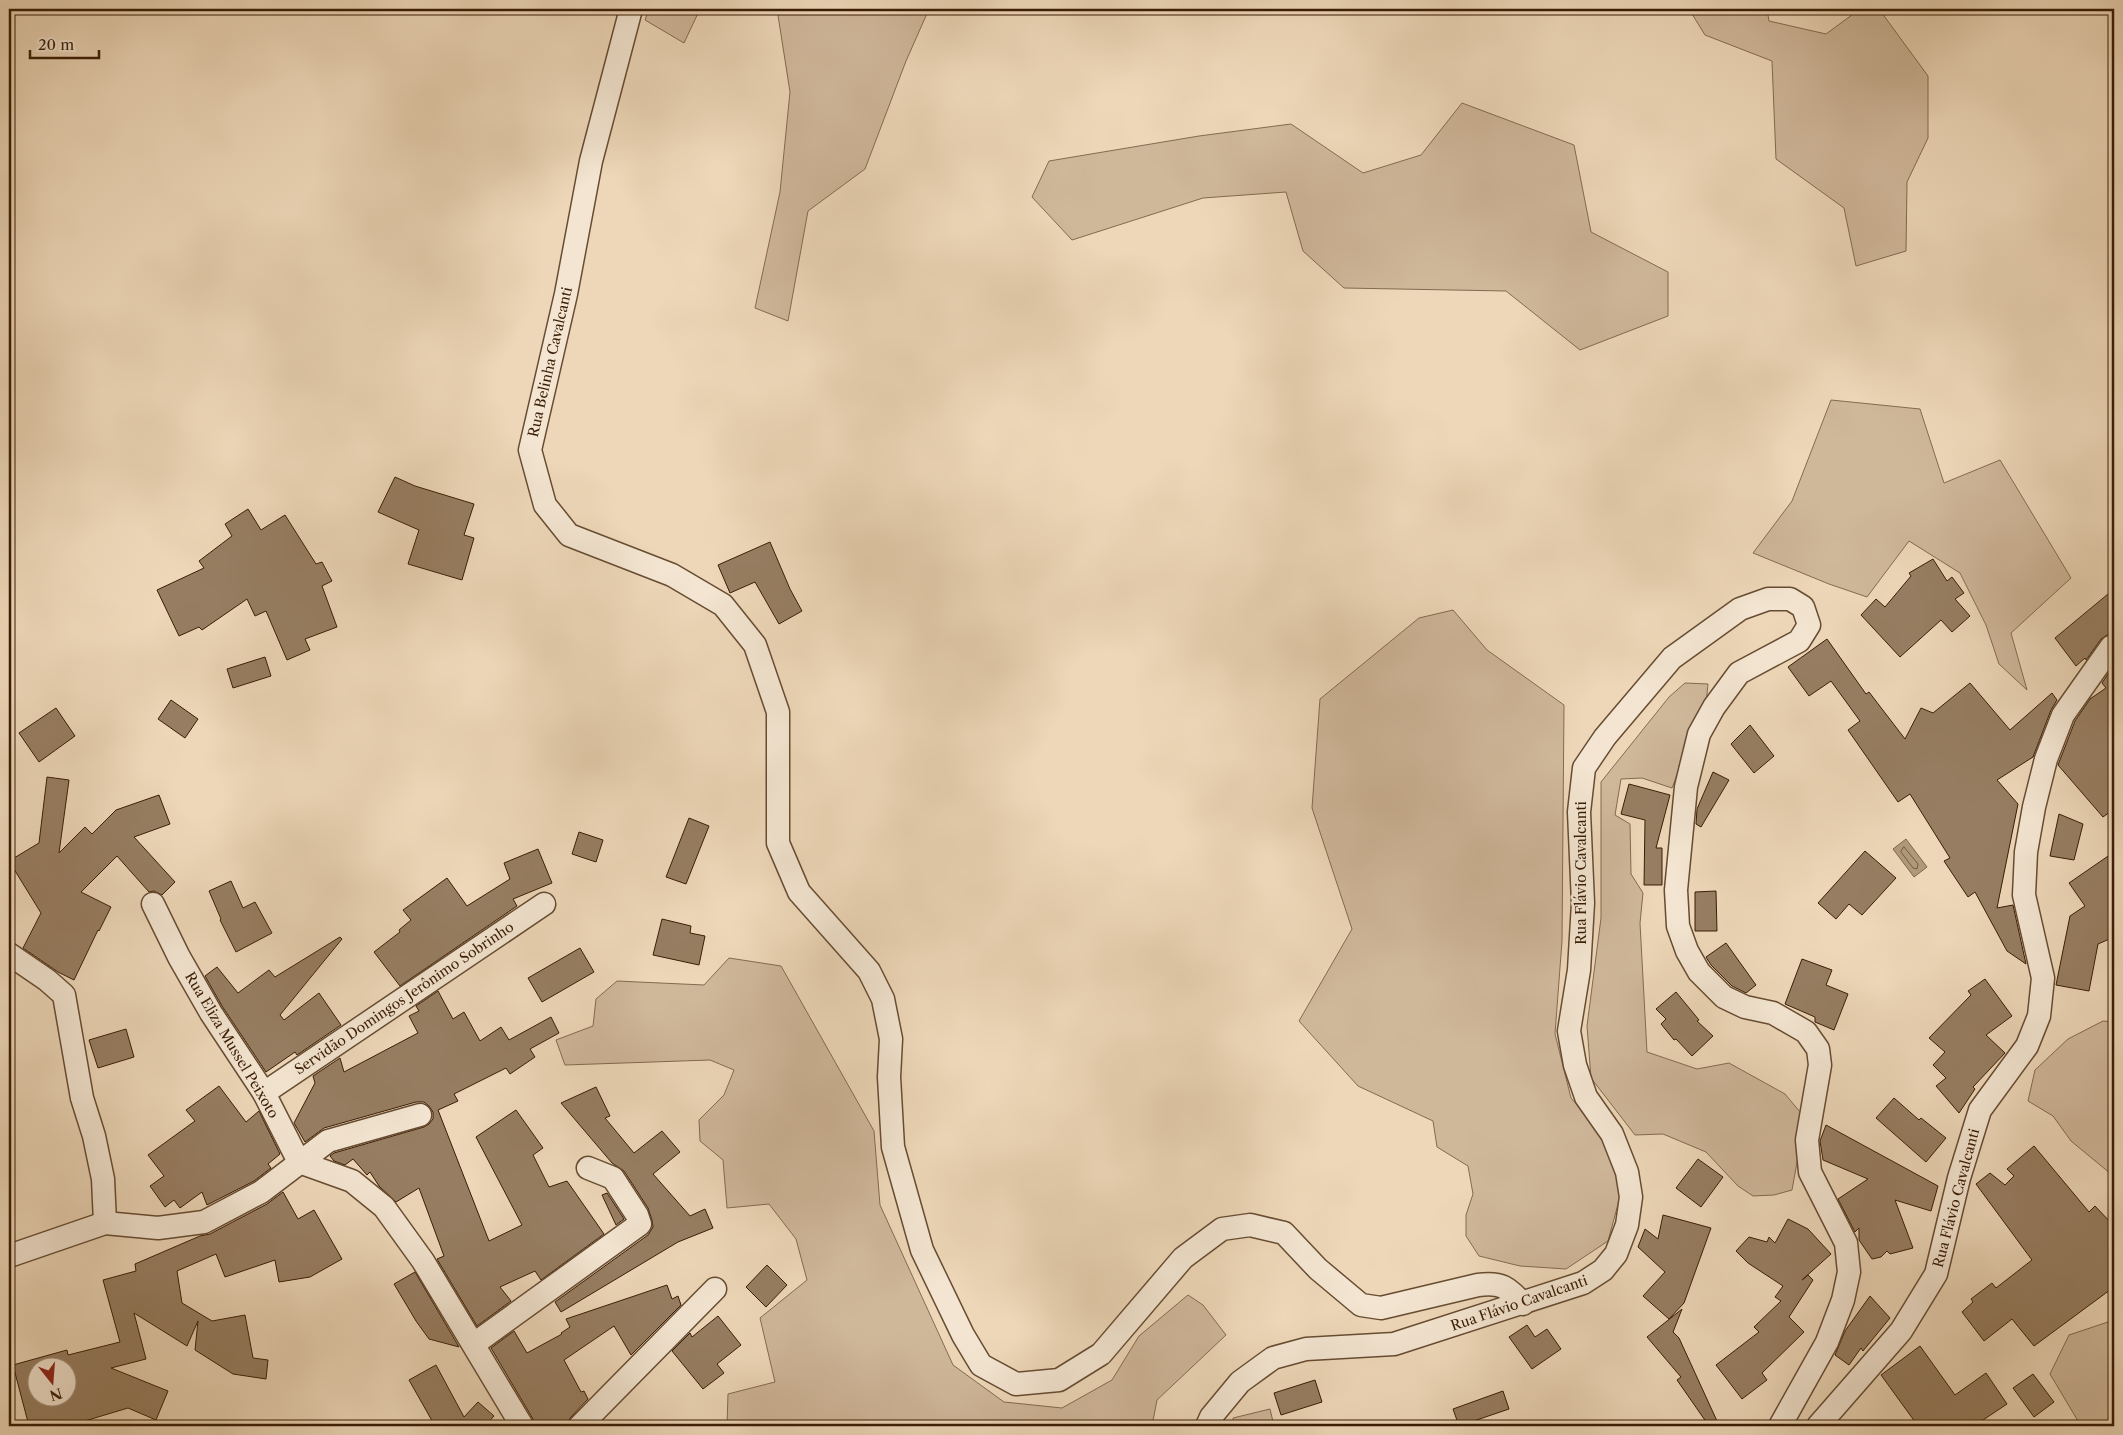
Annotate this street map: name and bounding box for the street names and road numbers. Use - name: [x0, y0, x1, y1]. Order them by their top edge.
- street label: Rua Belinha Cavalcanti: [524, 285, 576, 439]
- street label: Rua Flávio Cavalcanti: [1572, 801, 1590, 945]
- street label: Servidão Domingos Jerônimo Sobrinho: [291, 918, 517, 1078]
- street label: Rua Eliza Mussel Peixoto: [181, 969, 283, 1121]
- street label: Rua Flávio Cavalcanti: [1929, 1126, 1983, 1270]
- street label: Rua Flávio Cavalcanti: [1448, 1271, 1590, 1335]

